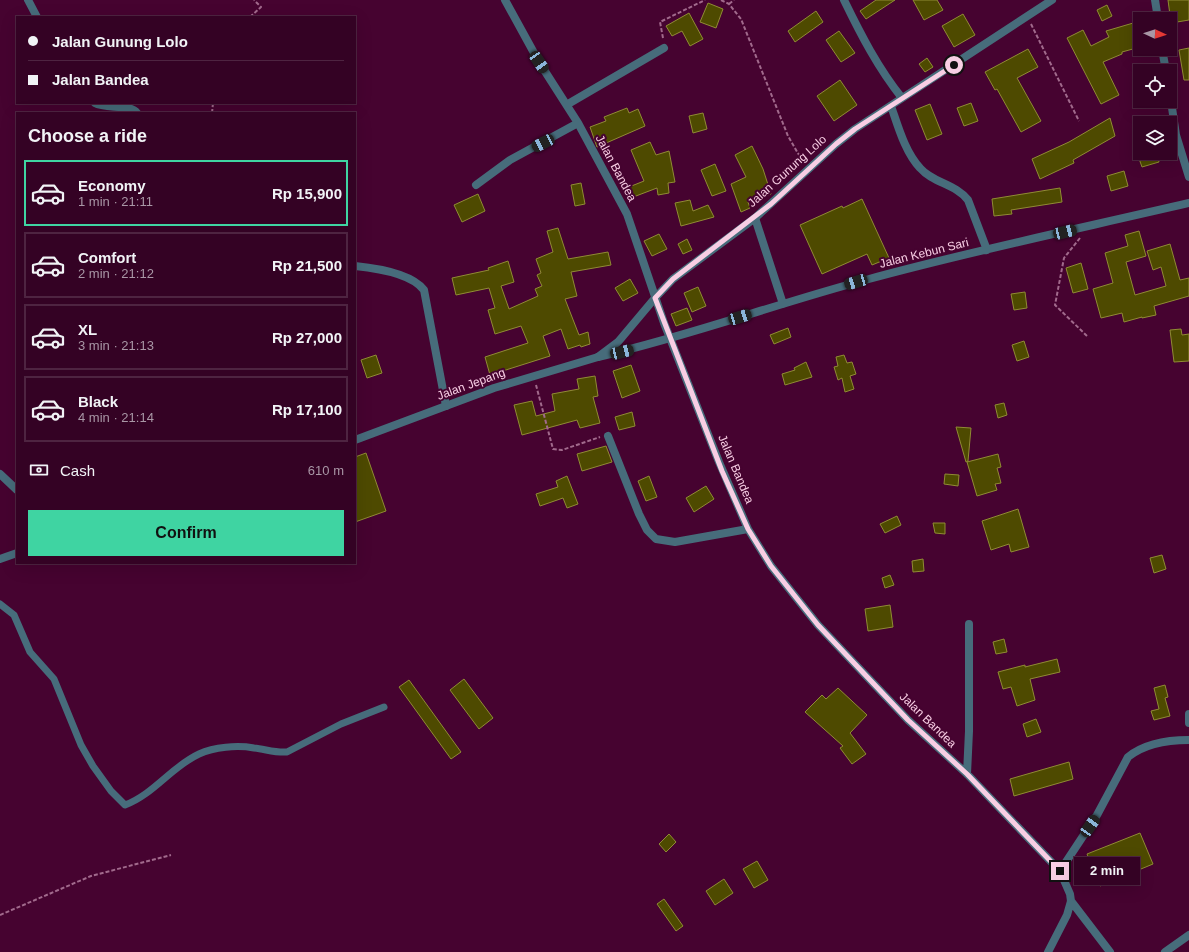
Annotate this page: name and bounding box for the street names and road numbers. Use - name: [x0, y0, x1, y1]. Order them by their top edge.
- street label: Jalan Bandea: [593, 132, 640, 204]
- street label: Jalan Gunung Lolo: [745, 132, 829, 210]
- street label: Jalan Kebun Sari: [878, 235, 970, 271]
- street label: Jalan Jepang: [435, 365, 507, 403]
- street label: Jalan Bandea: [715, 432, 757, 506]
- street label: Jalan Bandea: [897, 689, 959, 751]

